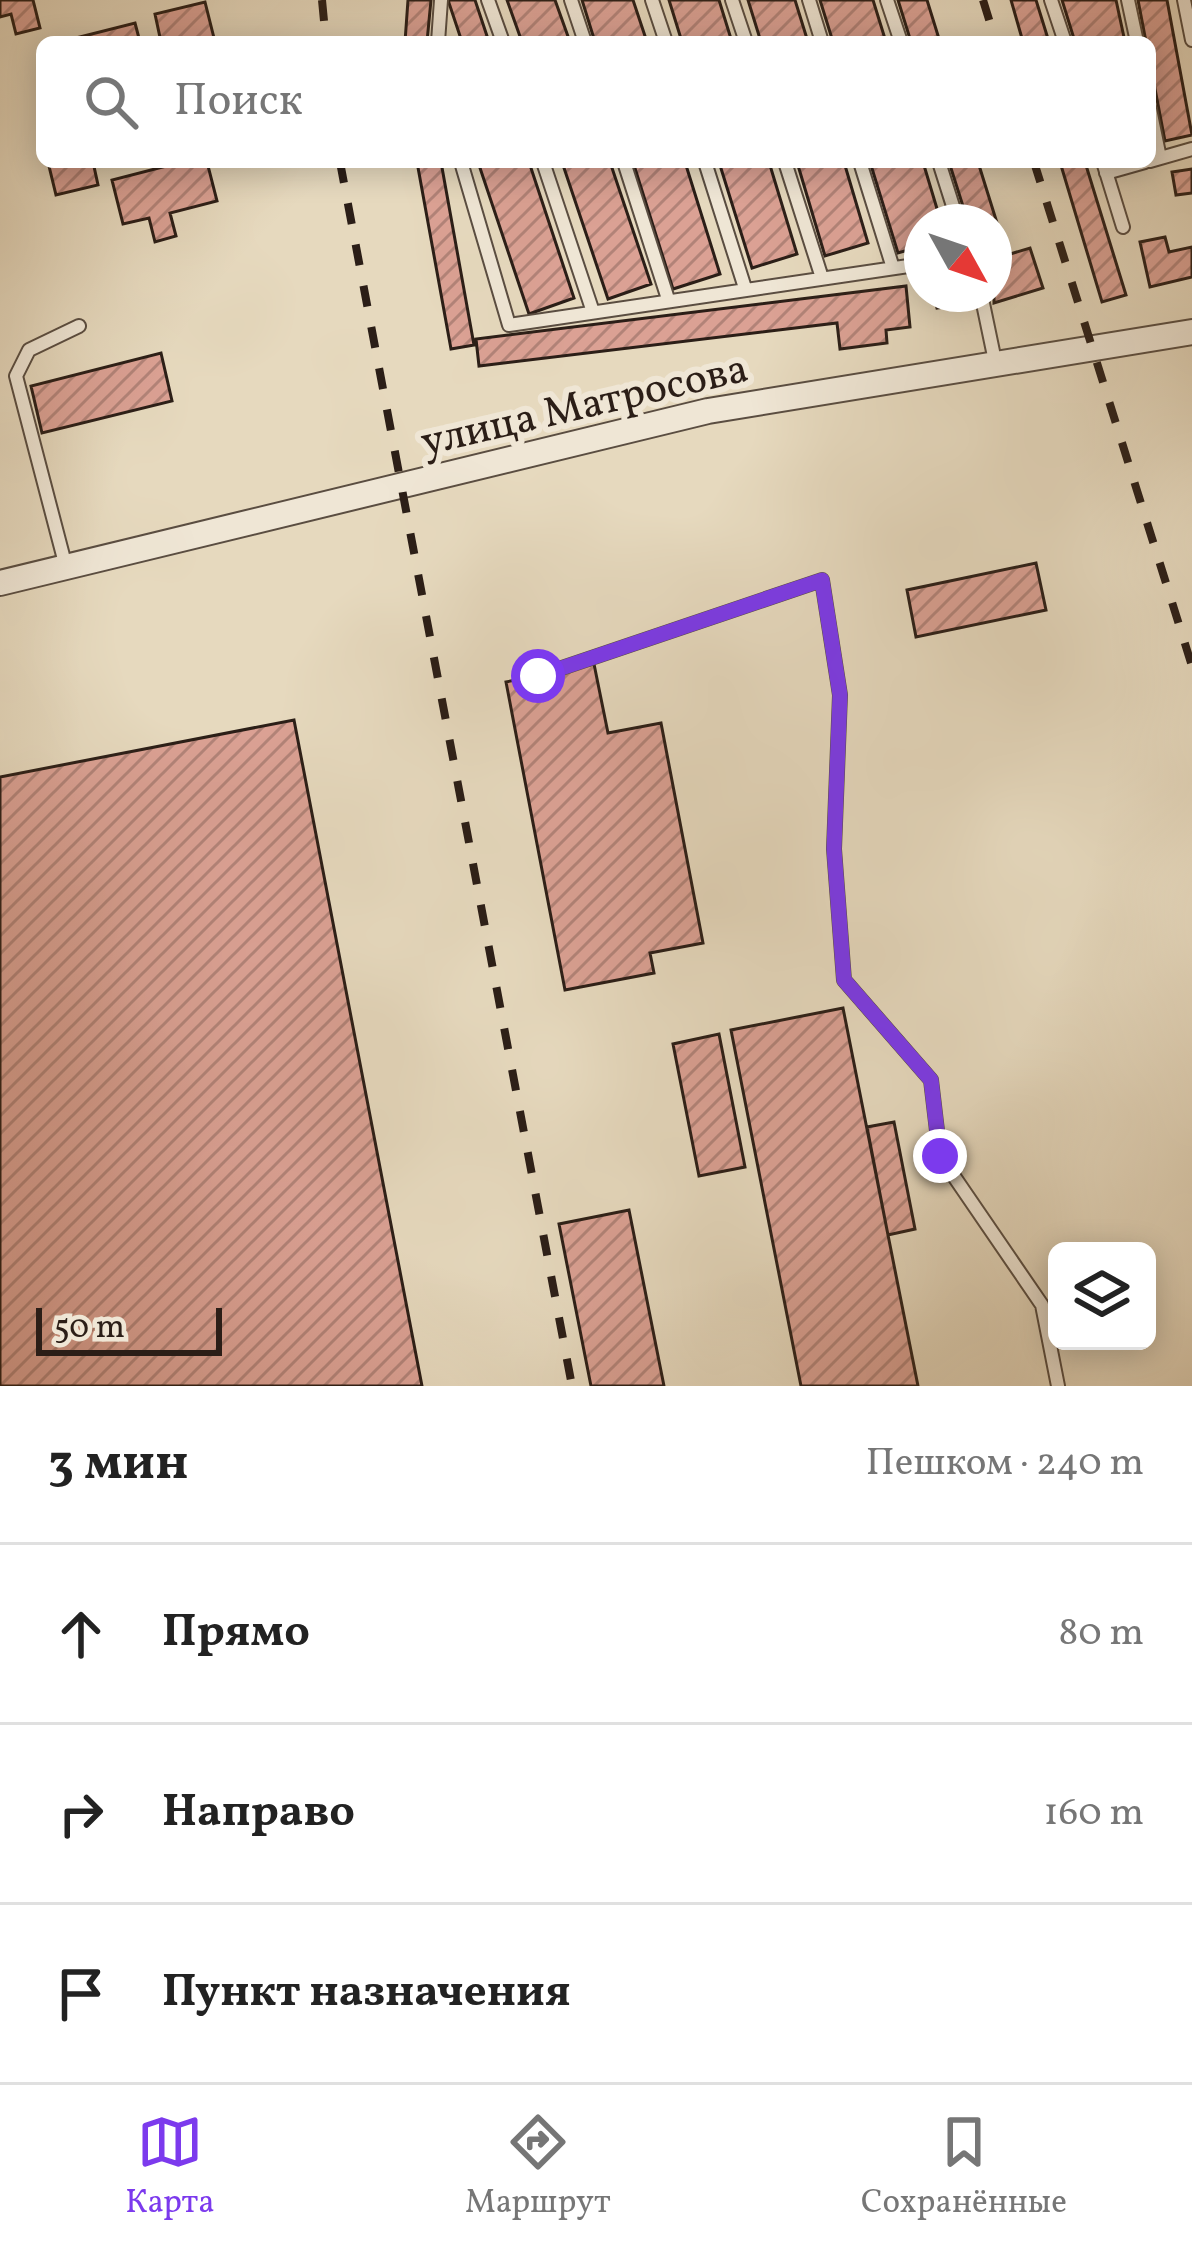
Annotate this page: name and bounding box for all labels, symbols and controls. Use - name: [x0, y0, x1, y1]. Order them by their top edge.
- search box: [36, 36, 1156, 168]
- icon: search: [78, 69, 144, 135]
- text: Поиск: [174, 71, 303, 134]
- north arrow: [904, 204, 1012, 312]
- street label: улица Матросова: [416, 341, 754, 474]
- route start: [511, 649, 565, 703]
- route end: [913, 1129, 967, 1183]
- map controls: [1048, 1242, 1156, 1350]
- button: layers: [1048, 1242, 1156, 1350]
- scale bar: [36, 1302, 222, 1355]
- text: 50 m: [54, 1306, 125, 1352]
- text: 3 мин: [48, 1429, 188, 1500]
- text: Пешком · 240 m: [866, 1437, 1144, 1491]
- icon: ahead: [48, 1601, 114, 1667]
- text: Прямо: [162, 1602, 310, 1665]
- text: 80 m: [1058, 1607, 1144, 1661]
- icon: right: [48, 1781, 114, 1847]
- text: Направо: [162, 1782, 355, 1845]
- text: 160 m: [1043, 1787, 1144, 1841]
- icon: arrive: [48, 1961, 114, 2027]
- text: Пункт назначения: [162, 1962, 571, 2025]
- tab: Карта: [125, 2109, 215, 2227]
- tab: Маршрут: [465, 2109, 611, 2227]
- tab: Сохранённые: [861, 2109, 1067, 2227]

